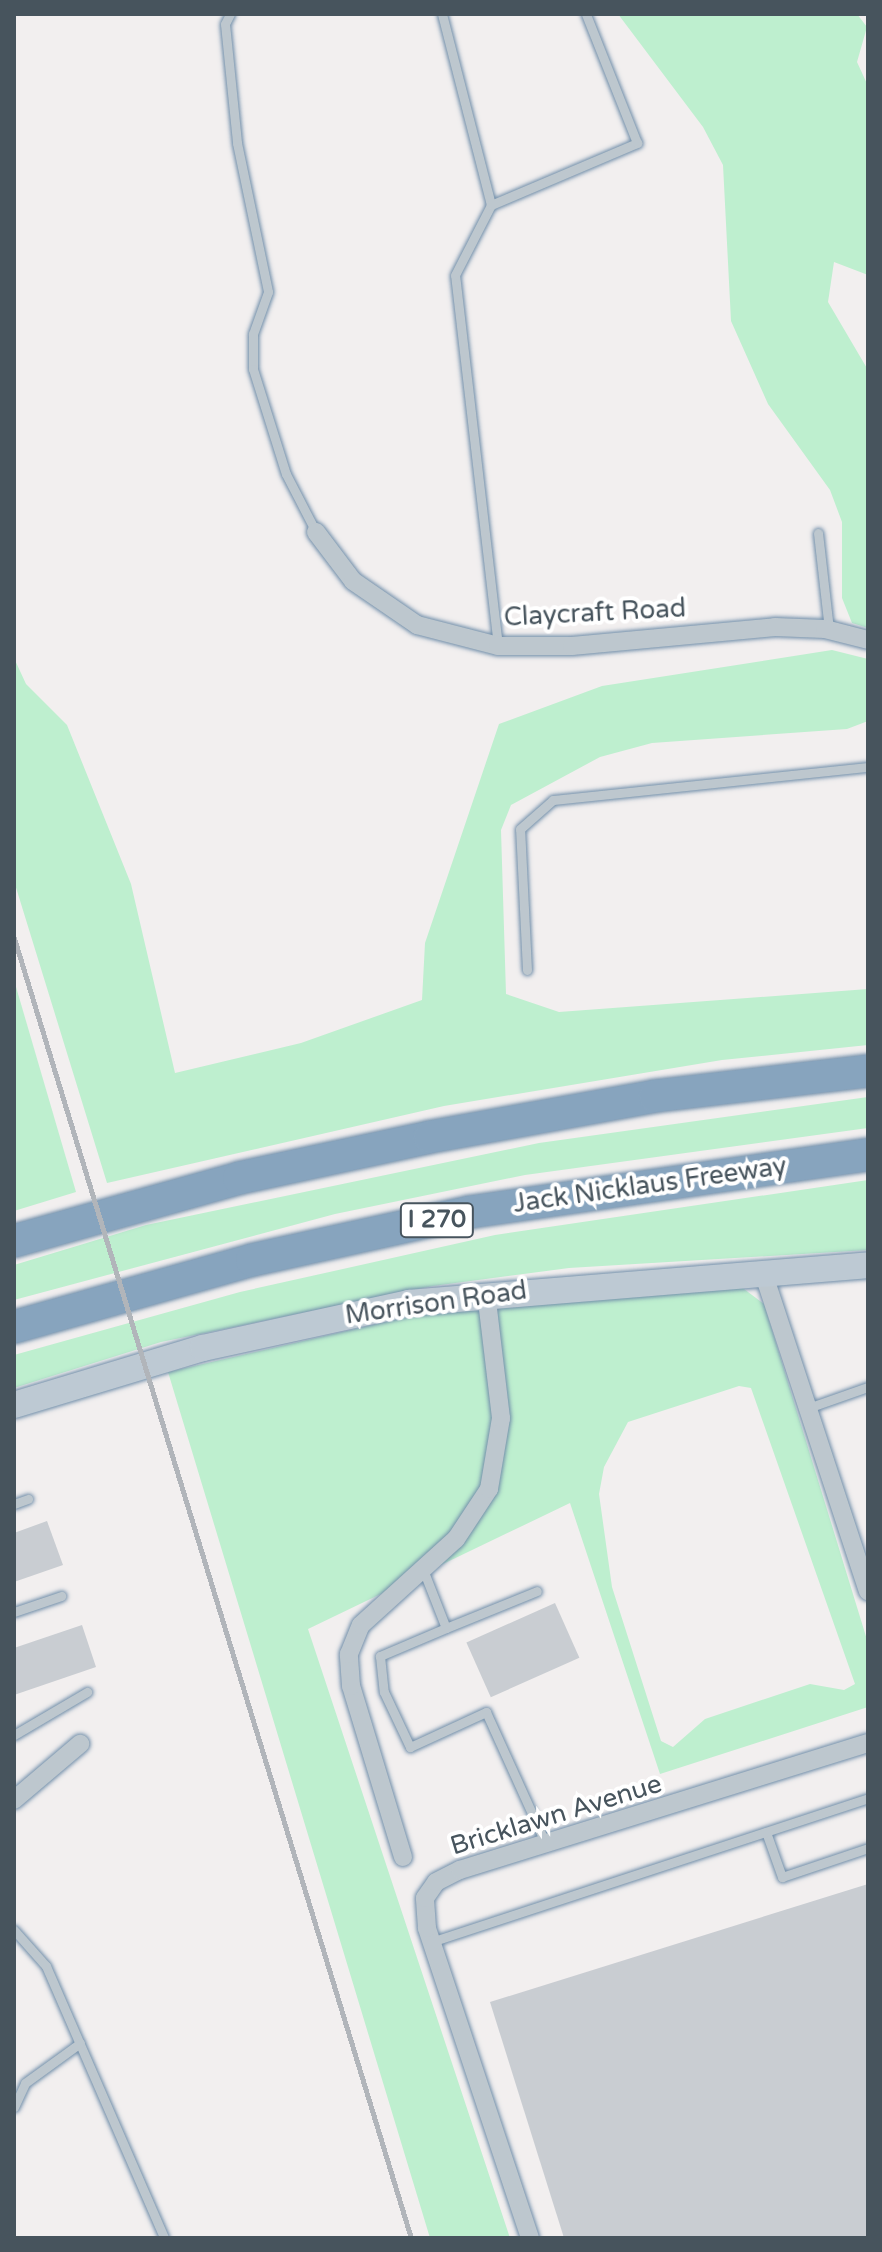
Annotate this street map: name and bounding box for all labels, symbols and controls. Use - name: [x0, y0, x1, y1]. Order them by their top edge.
- street label: Claycraft Road: [503, 593, 687, 633]
- street label: Jack Nicklaus Freeway: [511, 1150, 789, 1220]
- road number: I 270: [399, 1200, 475, 1240]
- street label: Morrison Road: [343, 1275, 529, 1331]
- street label: Bricklawn Avenue: [447, 1768, 665, 1862]

